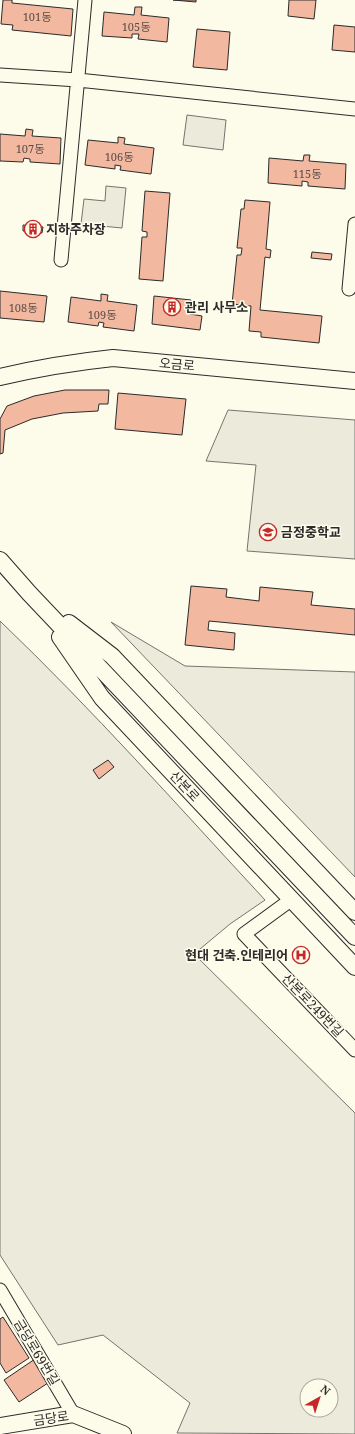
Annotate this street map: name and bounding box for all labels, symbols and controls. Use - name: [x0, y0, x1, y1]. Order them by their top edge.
- house number: 101동: [23, 9, 51, 24]
- house number: 105동: [122, 19, 150, 34]
- house number: 107동: [16, 141, 44, 156]
- house number: 106동: [105, 149, 133, 164]
- house number: 115동: [293, 166, 321, 181]
- building icon: 지하주차장: [23, 219, 43, 239]
- place label: 지하주차장: [46, 220, 106, 238]
- building icon: 관리 사무소: [162, 297, 182, 317]
- place label: 관리 사무소: [185, 298, 248, 316]
- house number: 108동: [9, 300, 37, 315]
- house number: 109동: [88, 307, 116, 322]
- street label: 오금로: [158, 353, 196, 375]
- school or university icon: 금정중학교: [258, 522, 278, 542]
- place label: 금정중학교: [281, 523, 341, 541]
- street label: 산본로: [166, 767, 204, 805]
- hospital icon: 현대 건축.인테리어: [291, 945, 311, 965]
- place label: 현대 건축.인테리어: [185, 946, 288, 964]
- street label: 산본로249번길: [278, 969, 348, 1041]
- street label: 금당로69번길: [10, 1316, 64, 1388]
- north arrow: [299, 1378, 339, 1418]
- text: N: [318, 1381, 334, 1399]
- street label: 금당로: [32, 1407, 70, 1429]

